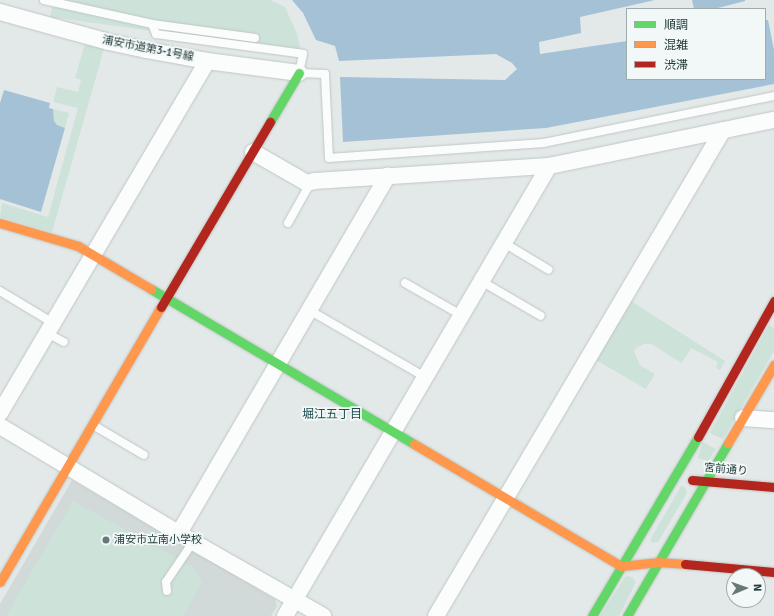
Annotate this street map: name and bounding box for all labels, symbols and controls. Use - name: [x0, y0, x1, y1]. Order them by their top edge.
- legend: [626, 8, 766, 80]
- text: 順調: [664, 18, 688, 33]
- street label: 浦安市道第3-1号線: [101, 34, 195, 64]
- text: 混雑: [664, 38, 688, 53]
- text: 渋滞: [664, 58, 688, 73]
- district label: 堀江五丁目: [302, 408, 362, 422]
- street label: 宮前通り: [704, 462, 748, 478]
- place label: 浦安市立南小学校: [114, 533, 202, 547]
- marker: 浦安市立南小学校: [101, 535, 111, 545]
- north arrow: [726, 568, 766, 608]
- text: N: [751, 584, 764, 592]

